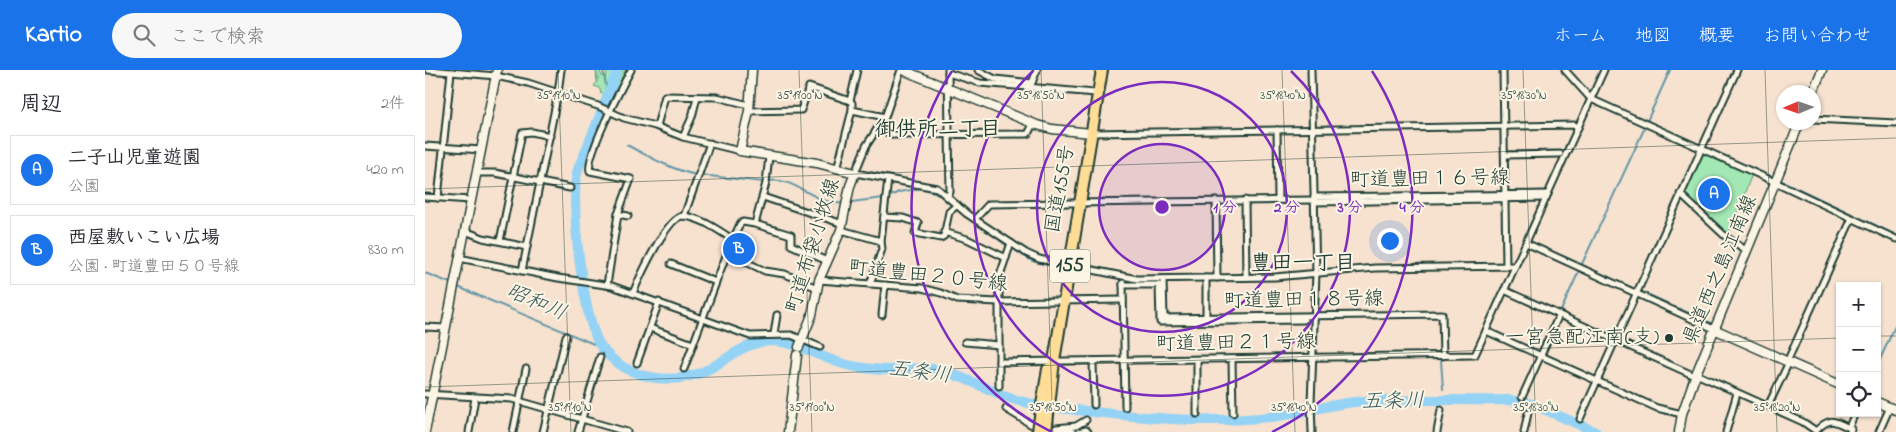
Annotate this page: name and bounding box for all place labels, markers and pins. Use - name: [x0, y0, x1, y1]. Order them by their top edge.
- pin: A: [1698, 175, 1730, 213]
- centre of rings: [1153, 198, 1171, 216]
- pin: B: [723, 230, 755, 268]
- place label: 一宮急配江南(支): [1505, 324, 1659, 353]
- marker: 一宮急配江南(支): [1663, 332, 1675, 344]

